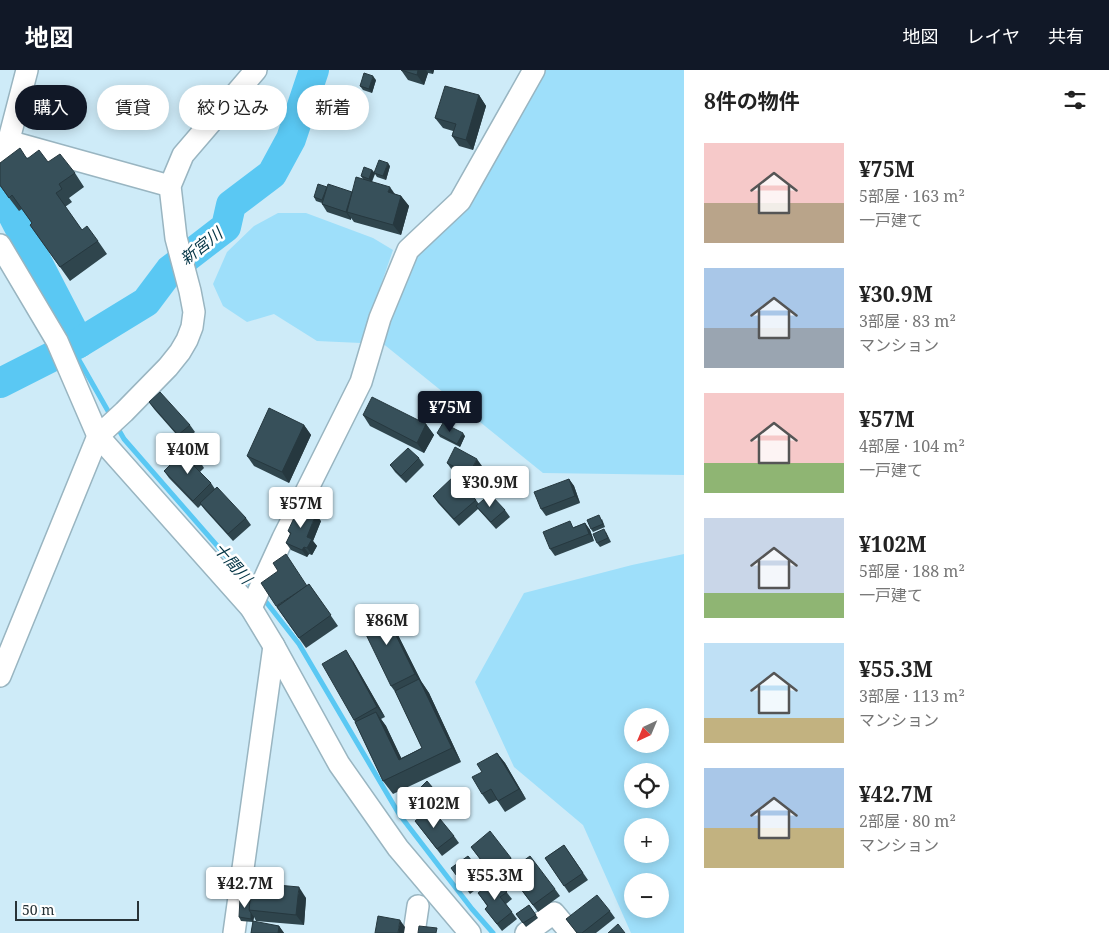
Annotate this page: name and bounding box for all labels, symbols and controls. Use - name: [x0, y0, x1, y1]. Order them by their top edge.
- text: 地図: [25, 20, 73, 53]
- text: 地図: [903, 24, 939, 48]
- text: レイヤ: [967, 24, 1020, 48]
- text: 共有: [1048, 24, 1084, 48]
- chip: 購入: [15, 85, 87, 130]
- chip: 賃貸: [97, 85, 169, 130]
- chip: 絞り込み: [179, 85, 287, 130]
- chip: 新着: [297, 85, 369, 130]
- icon: filters: [1061, 86, 1089, 114]
- text: 8件の物件: [704, 87, 800, 115]
- text: ¥75M: [859, 155, 915, 183]
- icon: home: [744, 163, 804, 223]
- text: 5部屋 · 163 m²: [859, 185, 965, 207]
- text: 一戸建て: [859, 209, 923, 231]
- water label: 新宮川: [175, 221, 228, 269]
- text: ¥30.9M: [859, 280, 933, 308]
- icon: home: [744, 288, 804, 348]
- text: 3部屋 · 83 m²: [859, 310, 956, 332]
- text: マンション: [859, 334, 939, 356]
- pin: ¥75M: [420, 390, 480, 433]
- text: ¥75M: [429, 396, 471, 418]
- text: ¥57M: [859, 405, 915, 433]
- icon: home: [744, 413, 804, 473]
- pin: ¥40M: [158, 432, 218, 475]
- text: 4部屋 · 104 m²: [859, 435, 965, 457]
- text: ¥40M: [167, 438, 209, 460]
- text: 一戸建て: [859, 459, 923, 481]
- pin: ¥30.9M: [449, 466, 531, 508]
- text: ¥30.9M: [462, 471, 518, 493]
- pin: ¥57M: [271, 486, 331, 529]
- text: ¥57M: [280, 492, 322, 514]
- text: ¥102M: [859, 530, 926, 558]
- water label: 十間川: [209, 538, 258, 590]
- icon: home: [744, 538, 804, 598]
- text: 5部屋 · 188 m²: [859, 560, 965, 582]
- text: 一戸建て: [859, 584, 923, 606]
- pin: ¥86M: [357, 604, 417, 646]
- text: ¥86M: [366, 609, 408, 631]
- text: ¥55.3M: [859, 655, 933, 683]
- icon: home: [744, 663, 804, 723]
- text: 3部屋 · 113 m²: [859, 685, 965, 707]
- north arrow: [624, 708, 669, 752]
- map controls: [624, 708, 669, 918]
- text: マンション: [859, 709, 939, 731]
- button: locate: [624, 763, 669, 808]
- text: ¥42.7M: [859, 780, 933, 808]
- pin: ¥102M: [399, 786, 469, 829]
- icon: home: [744, 788, 804, 848]
- text: ¥102M: [408, 792, 460, 814]
- text: 2部屋 · 80 m²: [859, 810, 956, 832]
- button: +: [624, 818, 669, 863]
- text: マンション: [859, 834, 939, 856]
- pin: ¥55.3M: [454, 858, 536, 901]
- text: ¥55.3M: [467, 864, 523, 886]
- pin: ¥42.7M: [204, 866, 286, 909]
- text: ¥42.7M: [217, 872, 273, 894]
- button: −: [624, 873, 669, 918]
- scale bar: [15, 898, 139, 921]
- text: 50 m: [22, 900, 55, 919]

